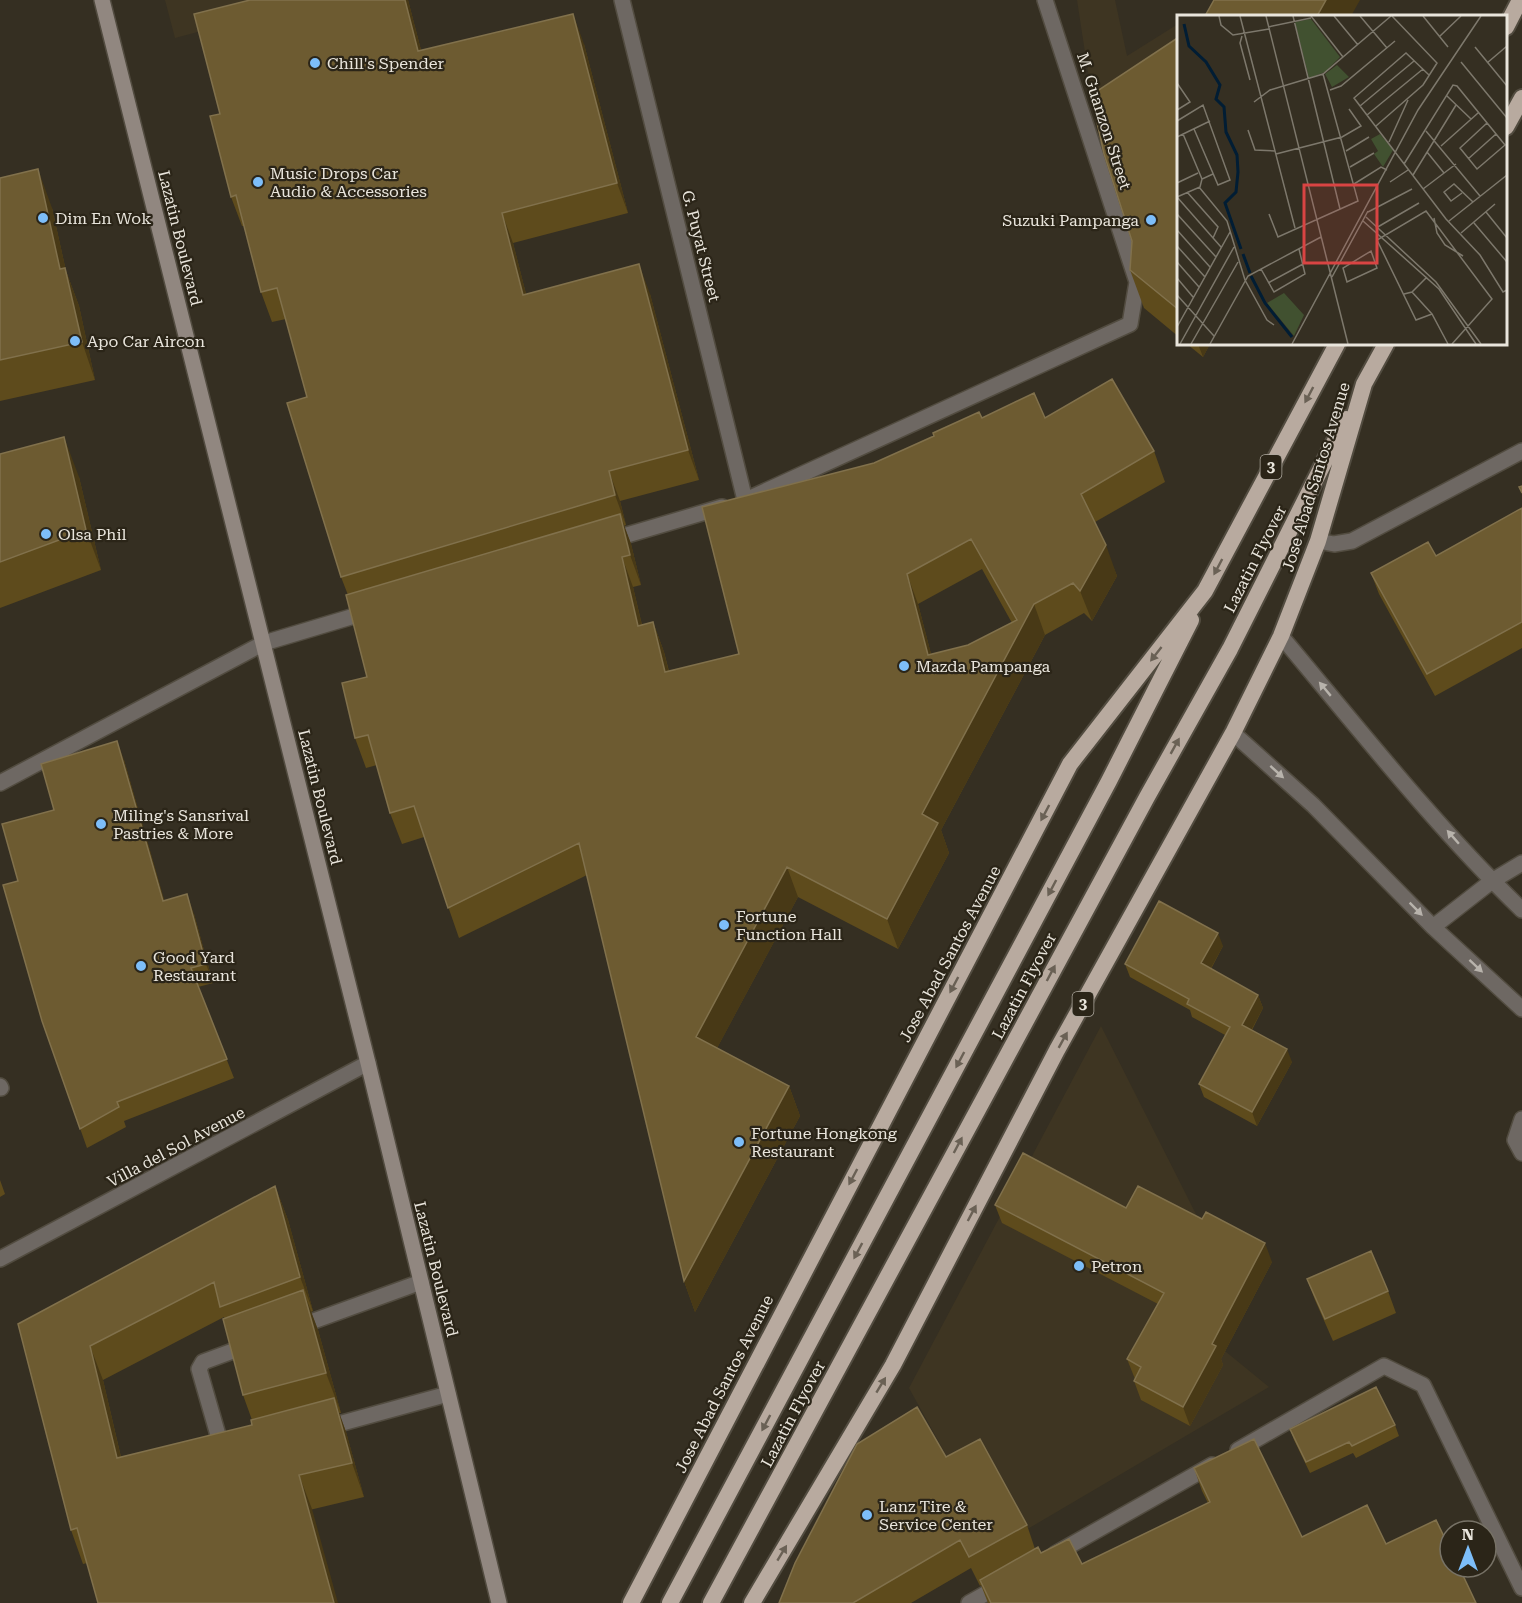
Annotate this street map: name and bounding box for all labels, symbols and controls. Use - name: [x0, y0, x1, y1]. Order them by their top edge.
- inset map: [1177, 15, 1507, 345]
- street label: M. Guanzon Street: [1073, 50, 1135, 192]
- place label: Chill's Spender: [327, 54, 444, 73]
- marker: Chill's Spender: [308, 56, 322, 70]
- place label: Music Drops Car Audio & Accessories: [270, 164, 427, 201]
- street label: Lazatin Boulevard: [154, 168, 206, 308]
- marker: Music Drops Car Audio & Accessories: [251, 175, 265, 189]
- street label: G. Puyat Street: [678, 188, 724, 304]
- place label: Dim En Wok: [55, 209, 151, 228]
- marker: Dim En Wok: [36, 211, 50, 225]
- place label: Suzuki Pampanga: [1002, 211, 1139, 230]
- marker: Suzuki Pampanga: [1144, 213, 1158, 227]
- place label: Apo Car Aircon: [87, 332, 205, 351]
- marker: Apo Car Aircon: [68, 334, 82, 348]
- street label: Jose Abad Santos Avenue: [1278, 380, 1354, 574]
- one-way arrow: [1304, 387, 1314, 404]
- road number: 3: [1260, 455, 1282, 479]
- street label: Lazatin Flyover: [1220, 502, 1290, 616]
- place label: Olsa Phil: [58, 525, 127, 544]
- marker: Olsa Phil: [39, 527, 53, 541]
- one-way arrow: [1213, 559, 1223, 576]
- one-way arrow: [1150, 646, 1163, 662]
- place label: Mazda Pampanga: [916, 657, 1051, 676]
- marker: Mazda Pampanga: [897, 659, 911, 673]
- one-way arrow: [1319, 681, 1332, 697]
- street label: Lazatin Boulevard: [294, 727, 346, 867]
- one-way arrow: [1170, 738, 1181, 754]
- one-way arrow: [1269, 765, 1284, 778]
- one-way arrow: [1040, 804, 1050, 822]
- place label: Miling's Sansrival Pastries & More: [113, 806, 249, 843]
- marker: Miling's Sansrival Pastries & More: [94, 817, 108, 831]
- one-way arrow: [1447, 830, 1460, 845]
- street label: Jose Abad Santos Avenue: [895, 862, 1005, 1045]
- one-way arrow: [1047, 880, 1057, 897]
- one-way arrow: [1408, 902, 1422, 916]
- place label: Fortune Function Hall: [736, 907, 842, 944]
- marker: Fortune Function Hall: [717, 918, 731, 932]
- street label: Lazatin Flyover: [988, 929, 1060, 1042]
- place label: Good Yard Restaurant: [153, 948, 236, 985]
- marker: Good Yard Restaurant: [134, 959, 148, 973]
- one-way arrow: [1468, 959, 1483, 972]
- one-way arrow: [1046, 965, 1056, 982]
- one-way arrow: [949, 977, 959, 994]
- road number: 3: [1072, 992, 1094, 1016]
- one-way arrow: [1058, 1031, 1068, 1048]
- one-way arrow: [955, 1052, 965, 1069]
- street label: Villa del Sol Avenue: [104, 1103, 248, 1191]
- place label: Fortune Hongkong Restaurant: [751, 1124, 898, 1161]
- marker: Fortune Hongkong Restaurant: [732, 1135, 746, 1149]
- one-way arrow: [953, 1136, 963, 1154]
- one-way arrow: [848, 1168, 858, 1185]
- street label: Lazatin Boulevard: [410, 1199, 462, 1339]
- one-way arrow: [968, 1204, 977, 1221]
- one-way arrow: [853, 1242, 863, 1259]
- place label: Petron: [1091, 1257, 1142, 1276]
- marker: Petron: [1072, 1259, 1086, 1273]
- street label: Jose Abad Santos Avenue: [671, 1292, 777, 1476]
- street label: Lazatin Flyover: [757, 1357, 829, 1470]
- one-way arrow: [876, 1376, 886, 1393]
- one-way arrow: [762, 1414, 771, 1431]
- place label: Lanz Tire & Service Center: [879, 1497, 993, 1534]
- marker: Lanz Tire & Service Center: [860, 1508, 874, 1522]
- north arrow: [1438, 1519, 1498, 1579]
- text: N: [1462, 1525, 1474, 1544]
- one-way arrow: [776, 1545, 787, 1561]

